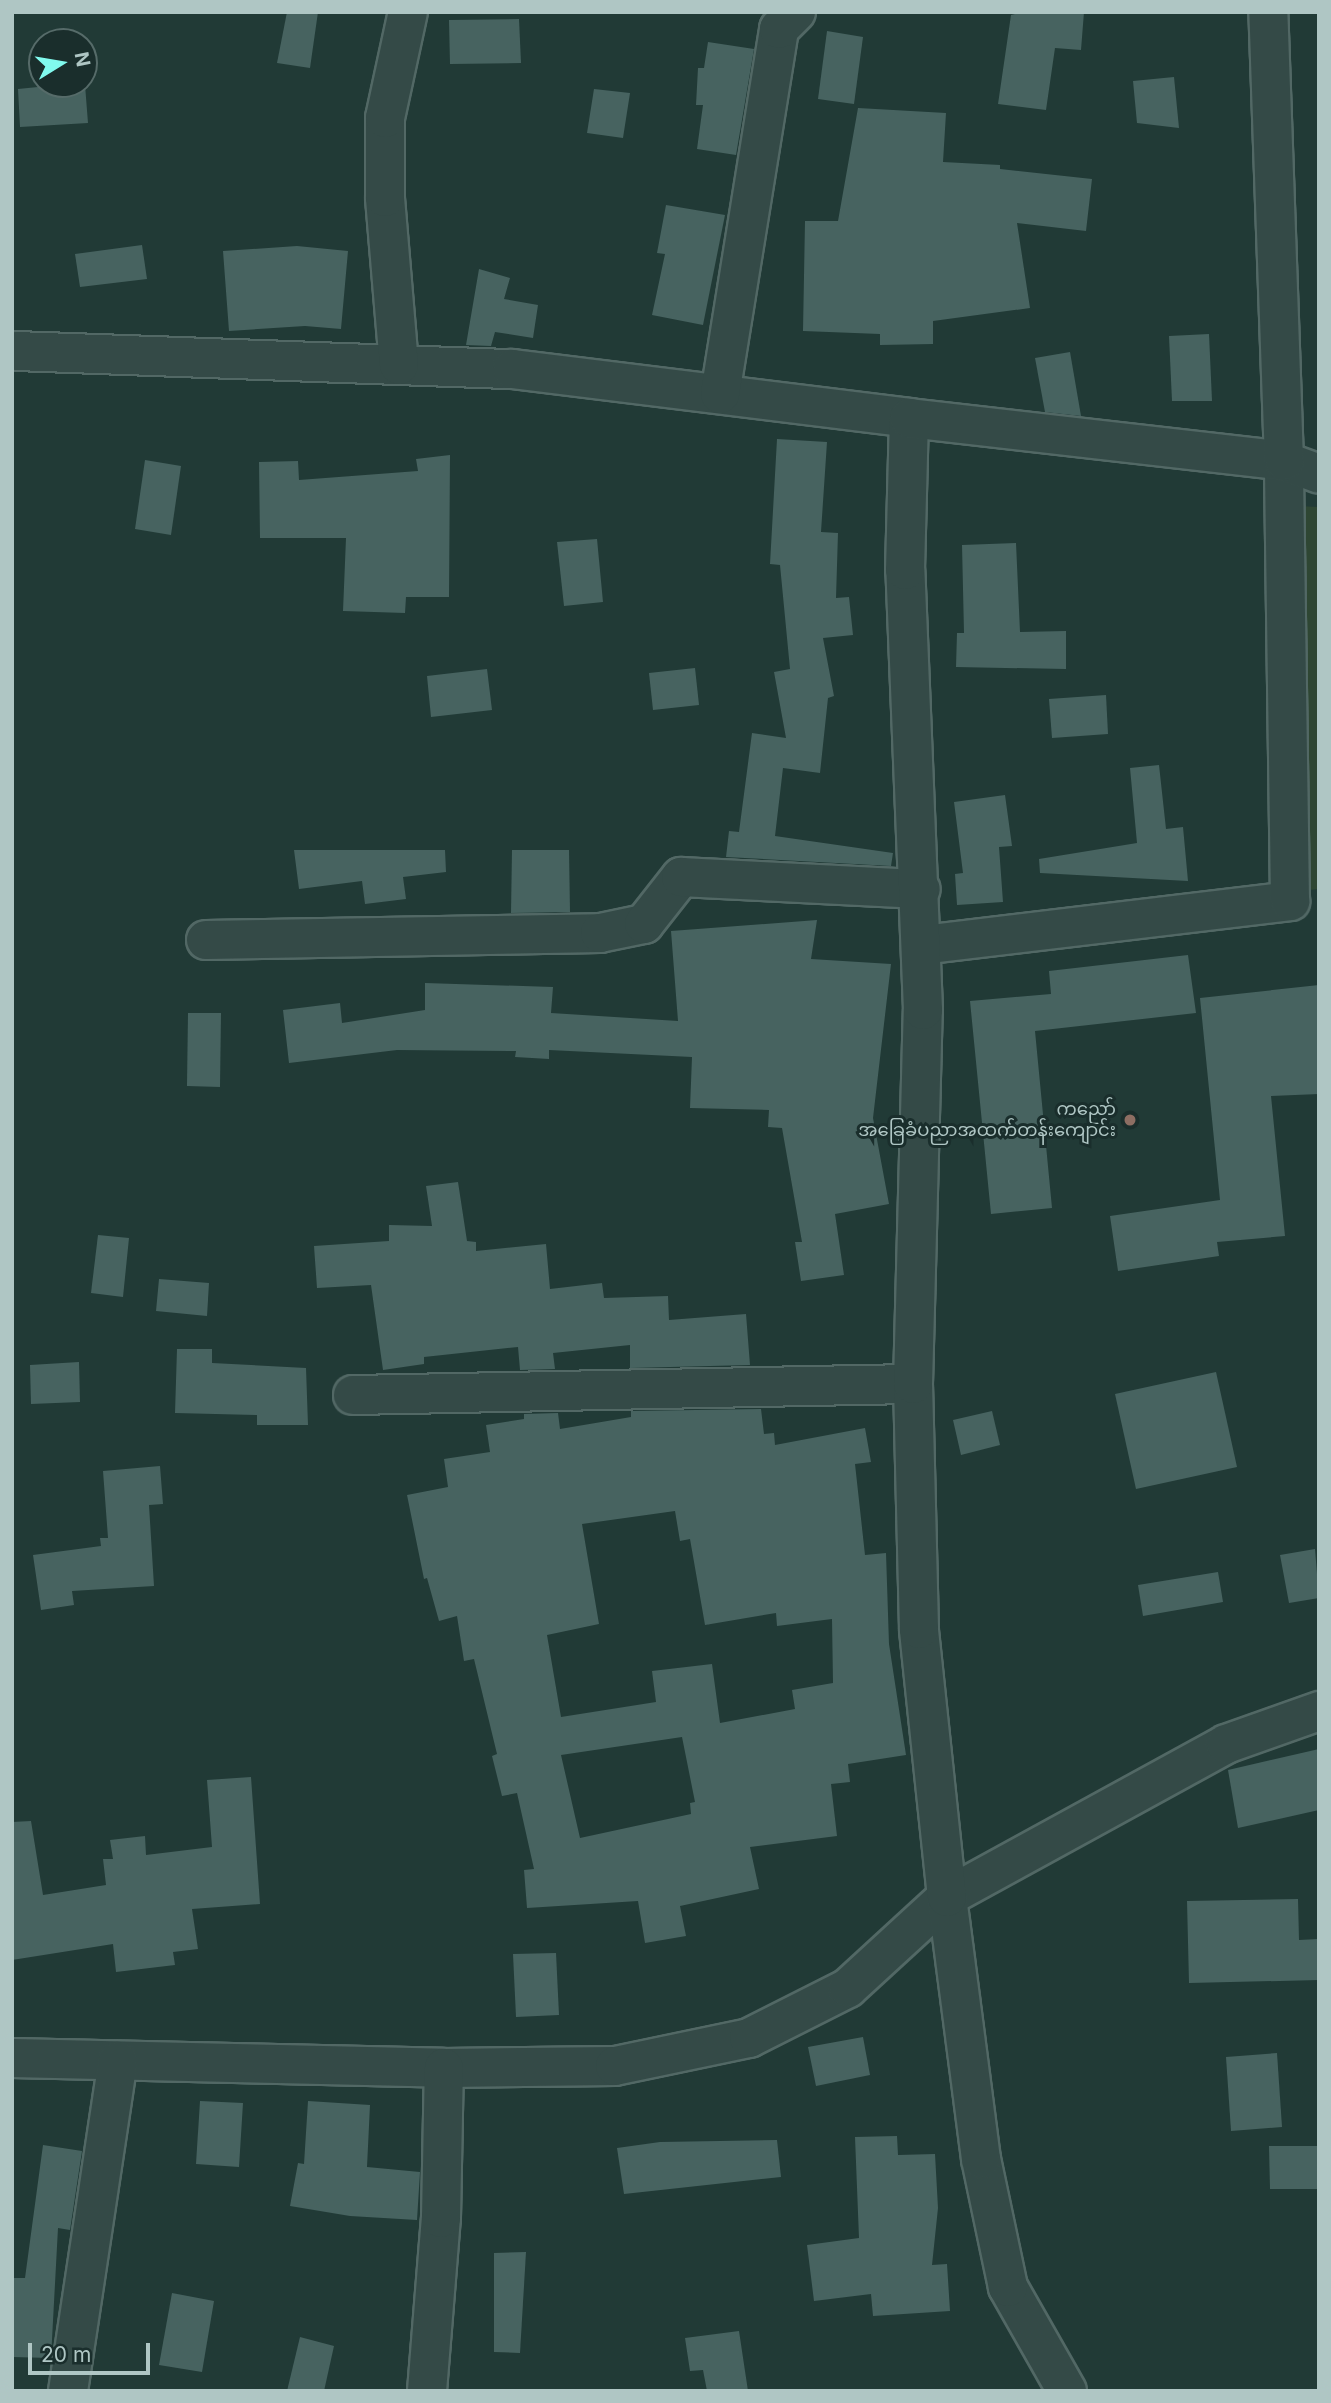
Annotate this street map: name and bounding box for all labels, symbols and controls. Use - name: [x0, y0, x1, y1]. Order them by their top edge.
- north arrow: [28, 28, 98, 98]
- text: N: [69, 50, 95, 69]
- place label: ကညှော် အခြေခံပညာအထက်တန်းကျောင်း: [858, 1099, 1116, 1142]
- marker: ကညှော် အခြေခံပညာအထက်တန်းကျောင်း: [1122, 1112, 1138, 1128]
- scale bar: [32, 2330, 154, 2374]
- text: 20 m: [41, 2342, 91, 2367]

